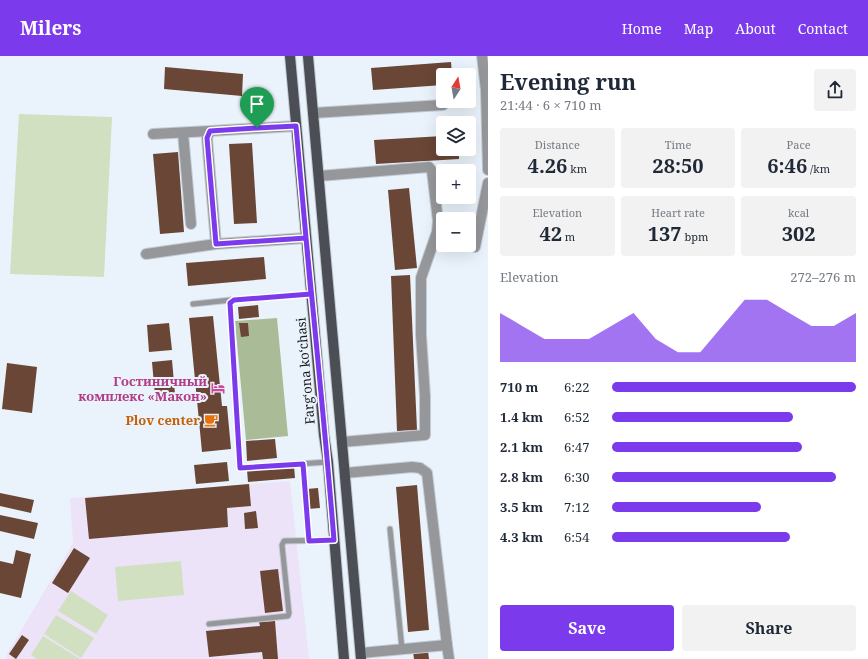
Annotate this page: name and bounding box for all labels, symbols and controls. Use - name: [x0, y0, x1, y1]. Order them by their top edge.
- text: Milers: [20, 15, 81, 41]
- text: Home: [622, 19, 662, 38]
- text: Map: [684, 19, 713, 38]
- text: About: [735, 19, 776, 38]
- text: Contact: [798, 19, 848, 38]
- text: Evening run: [500, 66, 636, 96]
- north arrow: [436, 68, 476, 108]
- map controls: [436, 68, 476, 252]
- button: share: [814, 69, 856, 111]
- pin: [240, 87, 274, 128]
- icon: arrive: [246, 93, 268, 115]
- text: 21:44 · 6 × 710 m: [500, 96, 602, 114]
- button: layers: [436, 116, 476, 156]
- text: Distance: [535, 137, 580, 152]
- text: Time: [665, 137, 691, 152]
- text: Pace: [787, 137, 811, 152]
- text: 4.26: [528, 152, 567, 179]
- text: 28:50: [652, 152, 704, 179]
- text: 6:46: [767, 152, 807, 179]
- text: km: [567, 161, 587, 176]
- text: /km: [807, 161, 830, 176]
- button: +: [436, 164, 476, 204]
- text: Elevation: [533, 205, 582, 220]
- text: Heart rate: [651, 205, 705, 220]
- text: kcal: [788, 205, 809, 220]
- button: −: [436, 212, 476, 252]
- text: 42: [539, 220, 562, 247]
- text: 137: [648, 220, 682, 247]
- text: 302: [782, 220, 816, 247]
- text: m: [562, 229, 575, 244]
- text: bpm: [682, 229, 708, 244]
- text: Elevation: [500, 268, 559, 286]
- text: 272–276 m: [790, 268, 856, 286]
- street label: Fargʻona koʻchasi: [291, 317, 319, 425]
- place label: Гостиничный комплекс «Макон»: [78, 372, 207, 405]
- text: 710 m: [500, 378, 538, 396]
- text: 6:22: [564, 378, 590, 396]
- hotel icon: Гостиничный комплекс «Макон»: [210, 380, 226, 396]
- text: 1.4 km: [500, 408, 543, 426]
- text: 6:52: [564, 408, 590, 426]
- place label: Plov center: [125, 411, 200, 429]
- cafe icon: Plov center: [203, 412, 219, 428]
- text: 2.1 km: [500, 438, 543, 456]
- text: 6:47: [564, 438, 590, 456]
- text: 2.8 km: [500, 468, 543, 486]
- text: 6:30: [564, 468, 590, 486]
- text: 3.5 km: [500, 498, 543, 516]
- text: 7:12: [564, 498, 590, 516]
- text: 4.3 km: [500, 528, 543, 546]
- text: 6:54: [564, 528, 590, 546]
- button: Save: [500, 605, 674, 651]
- button: Share: [682, 605, 856, 651]

